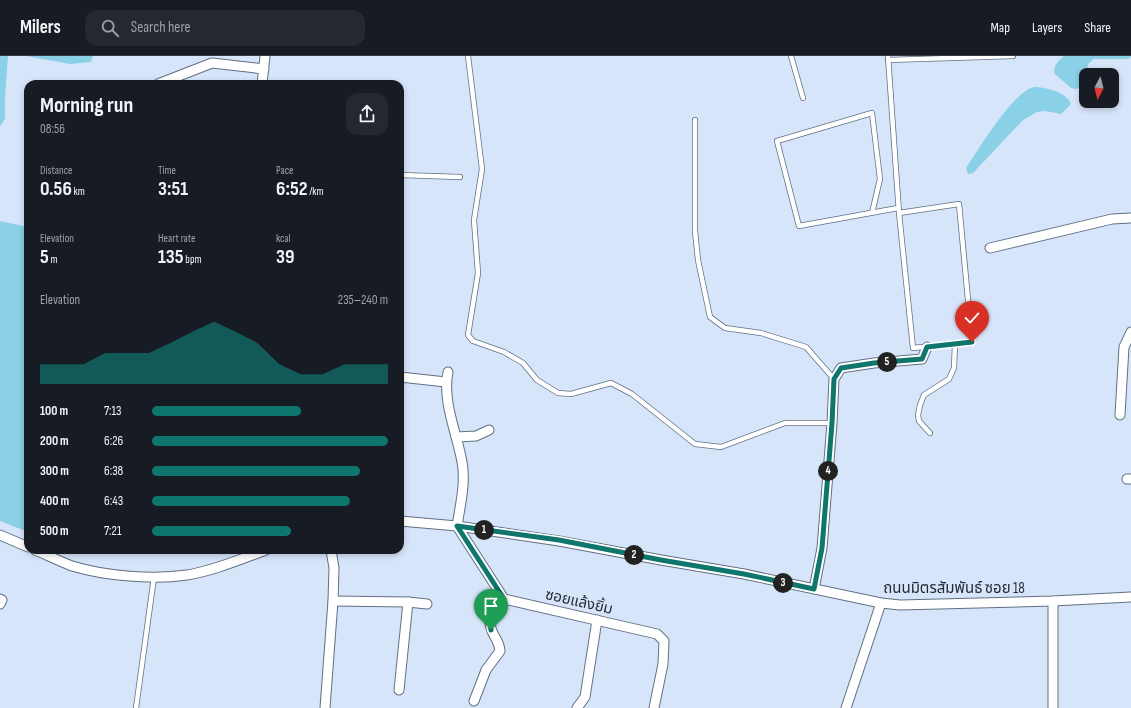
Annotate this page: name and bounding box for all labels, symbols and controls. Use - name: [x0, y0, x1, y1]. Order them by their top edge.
- search box: [85, 10, 365, 46]
- text: Milers: [20, 16, 61, 39]
- icon: search: [99, 17, 121, 39]
- text: Search here: [131, 18, 191, 37]
- text: Map: [990, 19, 1010, 36]
- text: Layers: [1032, 19, 1062, 36]
- text: Share: [1084, 19, 1111, 36]
- north arrow: [1079, 68, 1119, 108]
- map controls: [1079, 68, 1119, 108]
- text: Morning run: [40, 92, 133, 119]
- button: share: [346, 93, 388, 135]
- text: 08:56: [40, 121, 65, 137]
- text: Distance: [40, 164, 72, 177]
- text: Time: [158, 164, 176, 177]
- text: Pace: [276, 164, 294, 177]
- text: 0.56: [40, 177, 72, 201]
- text: 3:51: [158, 177, 188, 201]
- text: 6:52: [276, 177, 307, 201]
- text: km: [72, 185, 85, 198]
- text: /km: [307, 185, 323, 198]
- text: Elevation: [40, 232, 74, 245]
- text: Heart rate: [158, 232, 196, 245]
- text: kcal: [276, 232, 291, 245]
- text: 5: [40, 245, 49, 269]
- text: 135: [158, 245, 184, 269]
- text: 39: [276, 245, 294, 269]
- text: m: [49, 253, 58, 266]
- text: bpm: [184, 253, 202, 266]
- text: Elevation: [40, 292, 80, 308]
- text: 235–240 m: [338, 292, 388, 308]
- pin: [955, 301, 989, 342]
- icon: check: [961, 307, 983, 329]
- pin: 5: [877, 352, 897, 372]
- text: 5: [885, 355, 889, 368]
- text: 100 m: [40, 403, 68, 419]
- text: 7:13: [104, 403, 122, 419]
- text: 200 m: [40, 433, 69, 449]
- text: 6:26: [104, 433, 123, 449]
- pin: 4: [818, 461, 838, 481]
- text: 300 m: [40, 463, 69, 479]
- text: 6:38: [104, 463, 123, 479]
- text: 4: [825, 464, 831, 477]
- text: 400 m: [40, 493, 69, 509]
- text: 6:43: [104, 493, 123, 509]
- pin: 1: [474, 520, 494, 540]
- text: 500 m: [40, 523, 69, 539]
- text: 7:21: [104, 523, 122, 539]
- text: 1: [482, 523, 486, 536]
- pin: 2: [624, 545, 644, 565]
- text: 2: [632, 548, 636, 561]
- pin: 3: [773, 573, 793, 593]
- text: 3: [781, 576, 785, 589]
- street label: ถนนมิตรสัมพันธ์ ซอย 18: [883, 579, 1025, 598]
- street label: ซอยแล้งยิ้ม: [543, 584, 615, 619]
- pin: [474, 589, 508, 630]
- icon: arrive: [480, 595, 502, 617]

